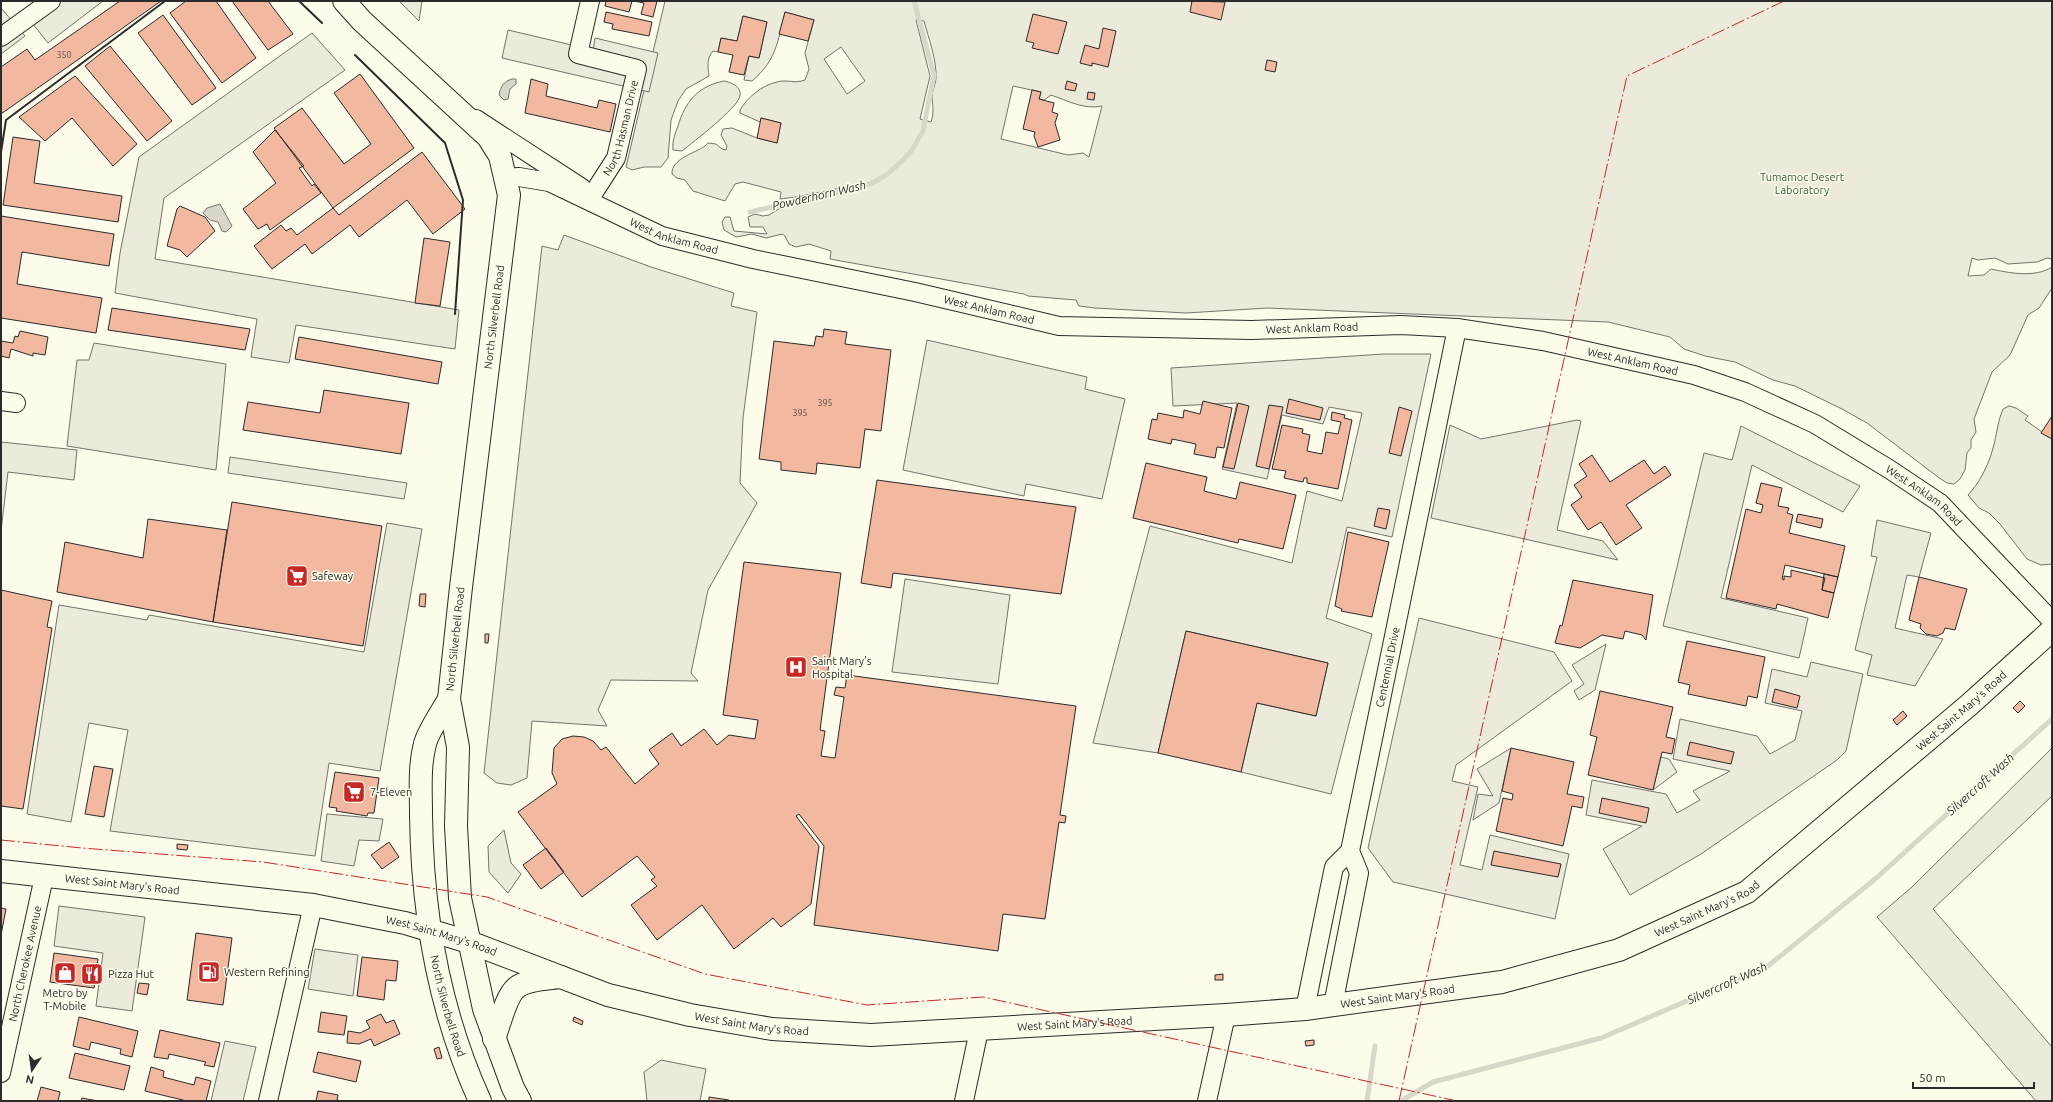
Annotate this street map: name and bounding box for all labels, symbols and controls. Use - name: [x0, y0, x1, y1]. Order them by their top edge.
- house number: 350: [56, 50, 72, 60]
- street label: North Hasman Drive: [600, 79, 640, 178]
- park label: Tumamoc Desert Laboratory: [1760, 171, 1845, 196]
- water label: Powderhorn Wash: [771, 178, 867, 212]
- street label: West Anklam Road: [628, 215, 719, 256]
- street label: North Silverbell Road: [482, 264, 506, 370]
- street label: West Anklam Road: [943, 293, 1036, 326]
- street label: West Anklam Road: [1266, 320, 1359, 336]
- street label: West Anklam Road: [1586, 345, 1679, 377]
- house number: 395: [817, 398, 833, 408]
- house number: 395: [792, 408, 808, 418]
- street label: West Anklam Road: [1884, 463, 1964, 528]
- supermarket icon: Safeway: [284, 563, 310, 589]
- place label: Safeway: [312, 570, 354, 582]
- street label: North Silverbell Road: [444, 586, 466, 692]
- street label: Centennial Drive: [1374, 626, 1402, 708]
- hospital icon: Saint Mary's Hospital: [783, 654, 809, 680]
- place label: Saint Mary's Hospital: [812, 655, 872, 680]
- street label: West Saint Mary's Road: [1914, 668, 2009, 753]
- water label: Silvercroft Wash: [1943, 750, 2016, 818]
- supermarket icon: 7-Eleven: [341, 779, 367, 805]
- place label: 7-Eleven: [370, 786, 412, 798]
- street label: West Saint Mary's Road: [64, 872, 180, 896]
- street label: West Saint Mary's Road: [1653, 878, 1762, 939]
- street label: North Cherokee Avenue: [6, 904, 44, 1023]
- street label: West Saint Mary's Road: [385, 913, 499, 958]
- street label: North Silverbell Road: [429, 954, 467, 1058]
- fuel station icon: Western Refining: [196, 959, 222, 985]
- shop icon: Metro by T-Mobile: [52, 960, 78, 986]
- water label: Silvercroft Wash: [1684, 960, 1769, 1007]
- restaurant icon: Pizza Hut: [79, 961, 105, 987]
- place label: Western Refining: [224, 966, 310, 978]
- place label: Pizza Hut: [108, 968, 154, 980]
- street label: West Saint Mary's Road: [1340, 983, 1455, 1010]
- place label: Metro by T-Mobile: [43, 987, 88, 1012]
- street label: West Saint Mary's Road: [694, 1010, 809, 1037]
- street label: West Saint Mary's Road: [1017, 1014, 1133, 1033]
- north arrow: [12, 1050, 52, 1090]
- scale bar: [1913, 1064, 2034, 1090]
- text: 50 m: [1919, 1071, 1946, 1084]
- text: N: [24, 1073, 35, 1087]

